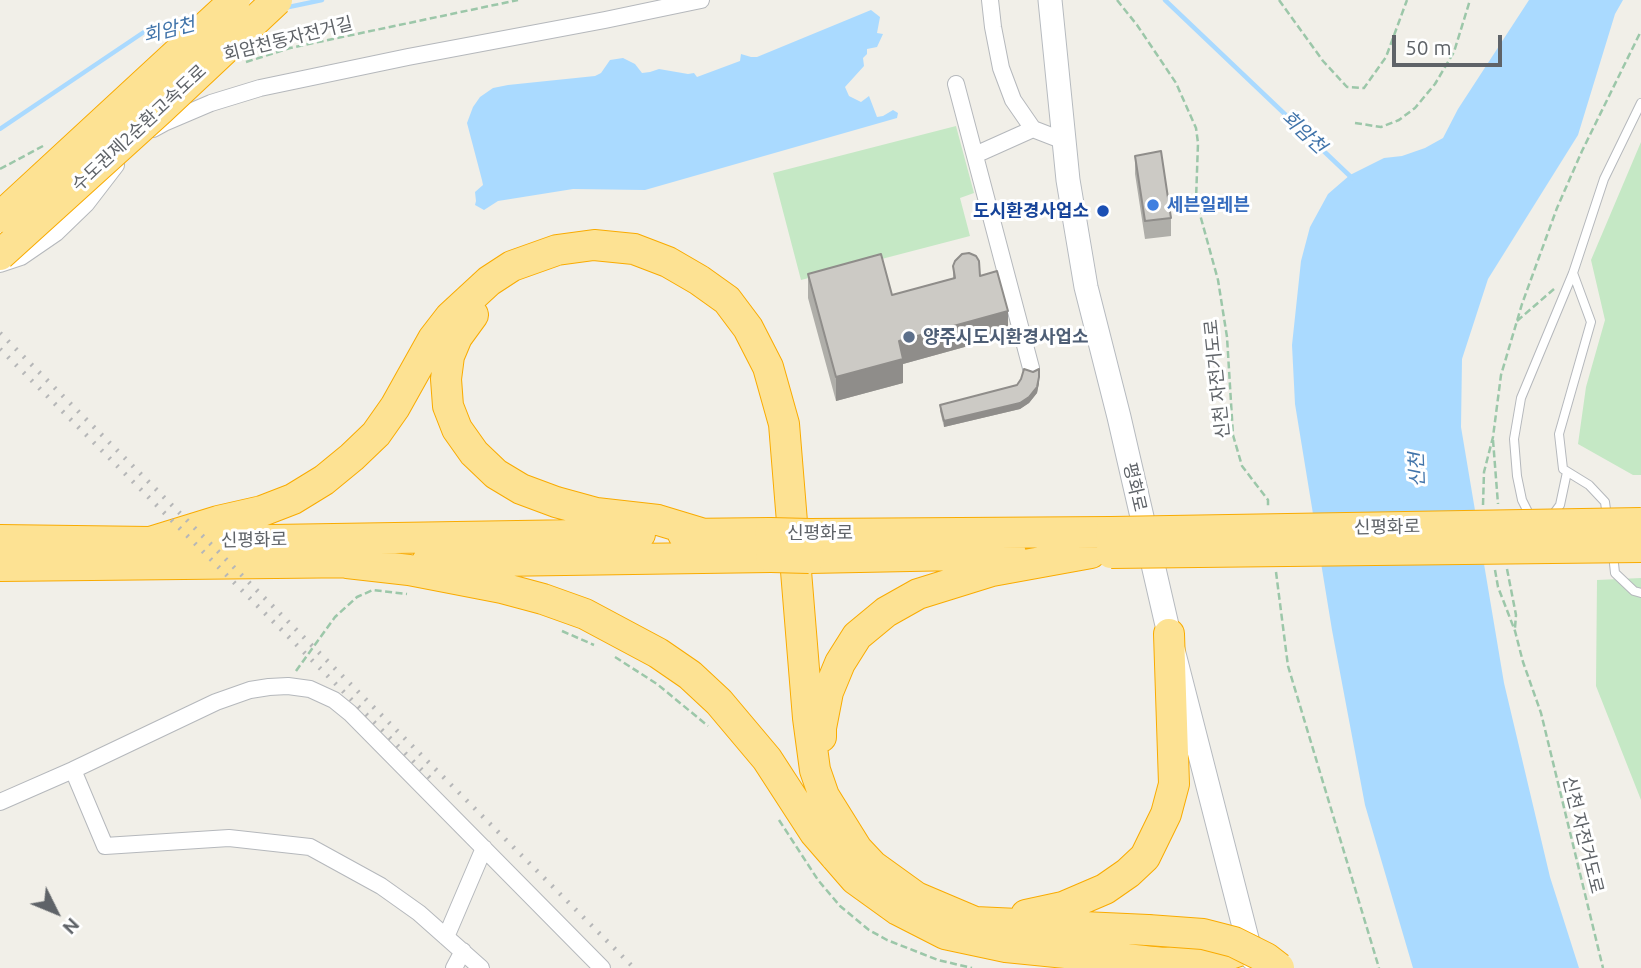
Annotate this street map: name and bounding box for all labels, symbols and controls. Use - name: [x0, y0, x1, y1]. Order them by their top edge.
- street label: 회암천동자전거길: [221, 12, 355, 66]
- water label: 회암천: [141, 13, 197, 47]
- scale bar: [1396, 21, 1506, 65]
- text: 50 m: [1405, 35, 1452, 59]
- street label: 수도권제2순환고속도로: [67, 60, 211, 196]
- water label: 회암천: [1277, 106, 1331, 158]
- place label: 세븐일레븐: [1167, 194, 1250, 216]
- marker: 세븐일레븐: [1145, 197, 1161, 213]
- place label: 도시환경사업소: [973, 200, 1089, 222]
- marker: 도시환경사업소: [1095, 203, 1111, 219]
- street label: 신천 자전거도로: [1200, 318, 1234, 440]
- place label: 양주시도시환경사업소: [923, 326, 1089, 348]
- marker: 양주시도시환경사업소: [901, 329, 917, 345]
- water label: 신천: [1405, 452, 1429, 488]
- street label: 평화로: [1119, 460, 1151, 514]
- street label: 신평화로: [1354, 516, 1420, 538]
- street label: 신평화로: [787, 522, 853, 544]
- street label: 신평화로: [221, 529, 287, 551]
- street label: 신천 자전거도로: [1558, 774, 1608, 896]
- north arrow: [21, 877, 91, 947]
- text: N: [58, 914, 84, 939]

